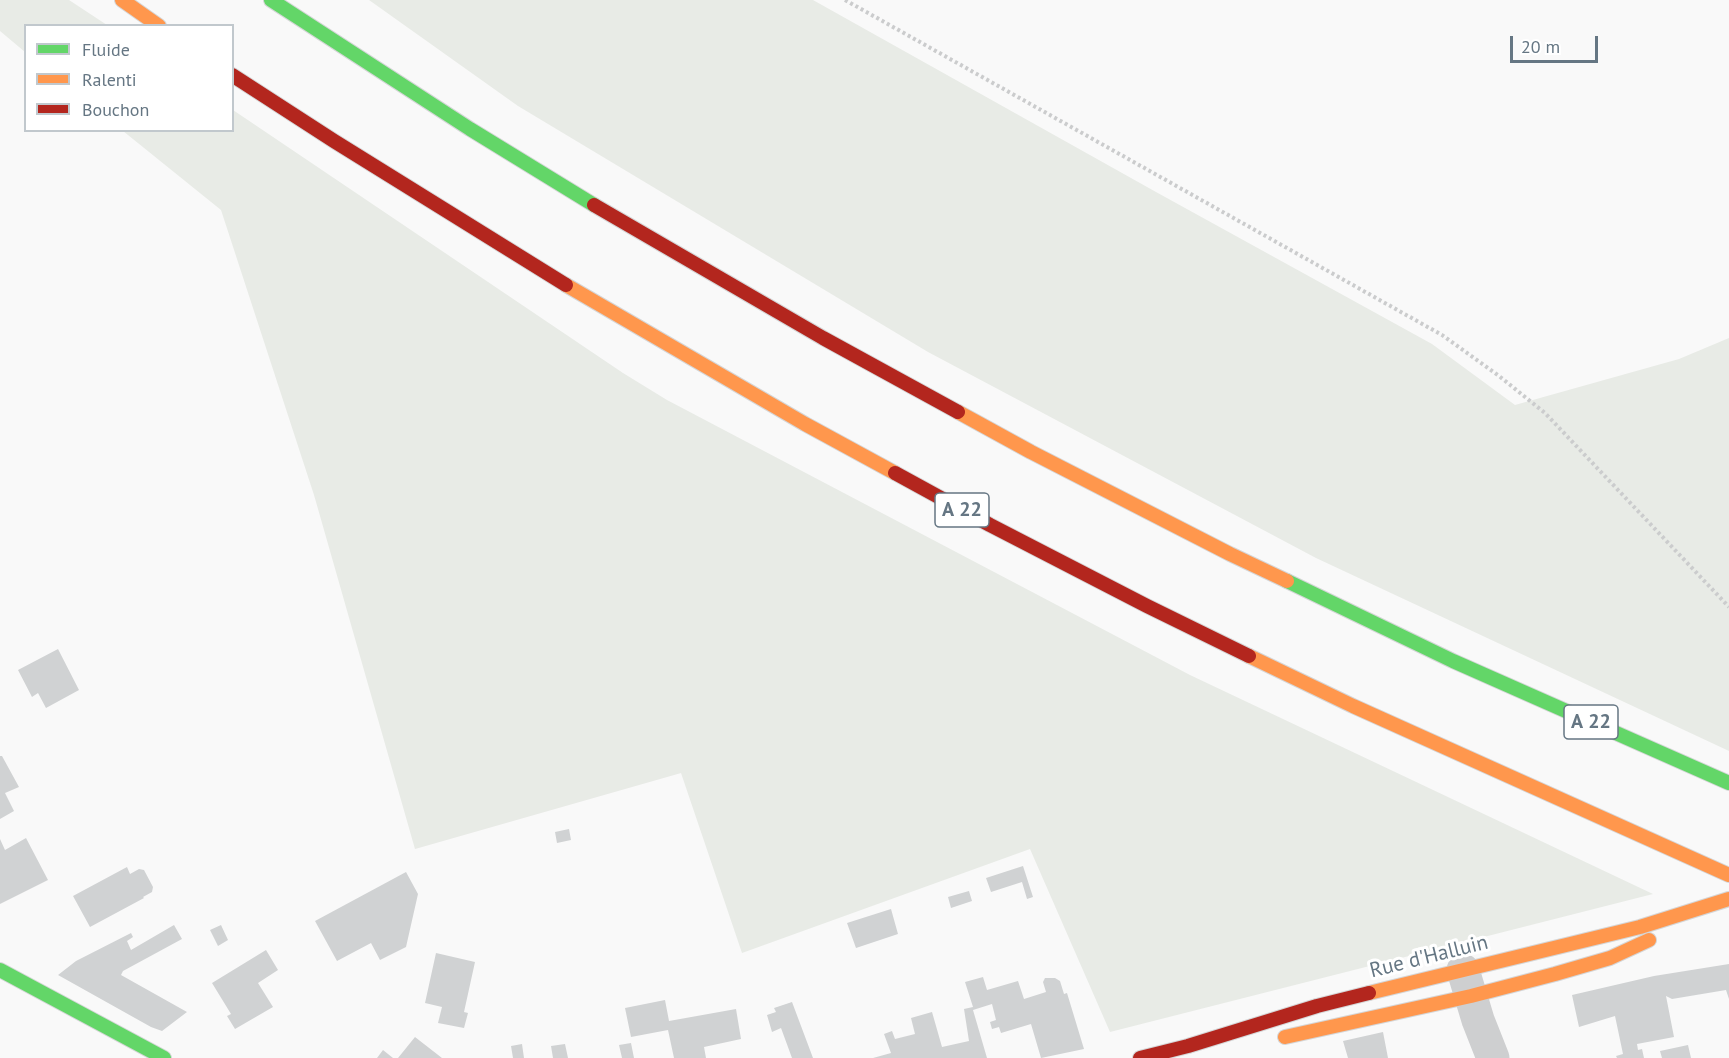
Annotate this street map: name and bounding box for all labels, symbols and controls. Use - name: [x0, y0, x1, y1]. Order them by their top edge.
- legend: [24, 24, 234, 132]
- scale bar: [1513, 24, 1602, 62]
- text: 20 m: [1521, 35, 1560, 58]
- text: Fluide: [82, 38, 130, 61]
- text: Ralenti: [82, 68, 137, 91]
- text: Bouchon: [82, 98, 149, 121]
- road number: A 22: [935, 493, 989, 527]
- road number: A 22: [1564, 705, 1618, 739]
- street label: Rue d'Halluin: [1367, 930, 1491, 984]

